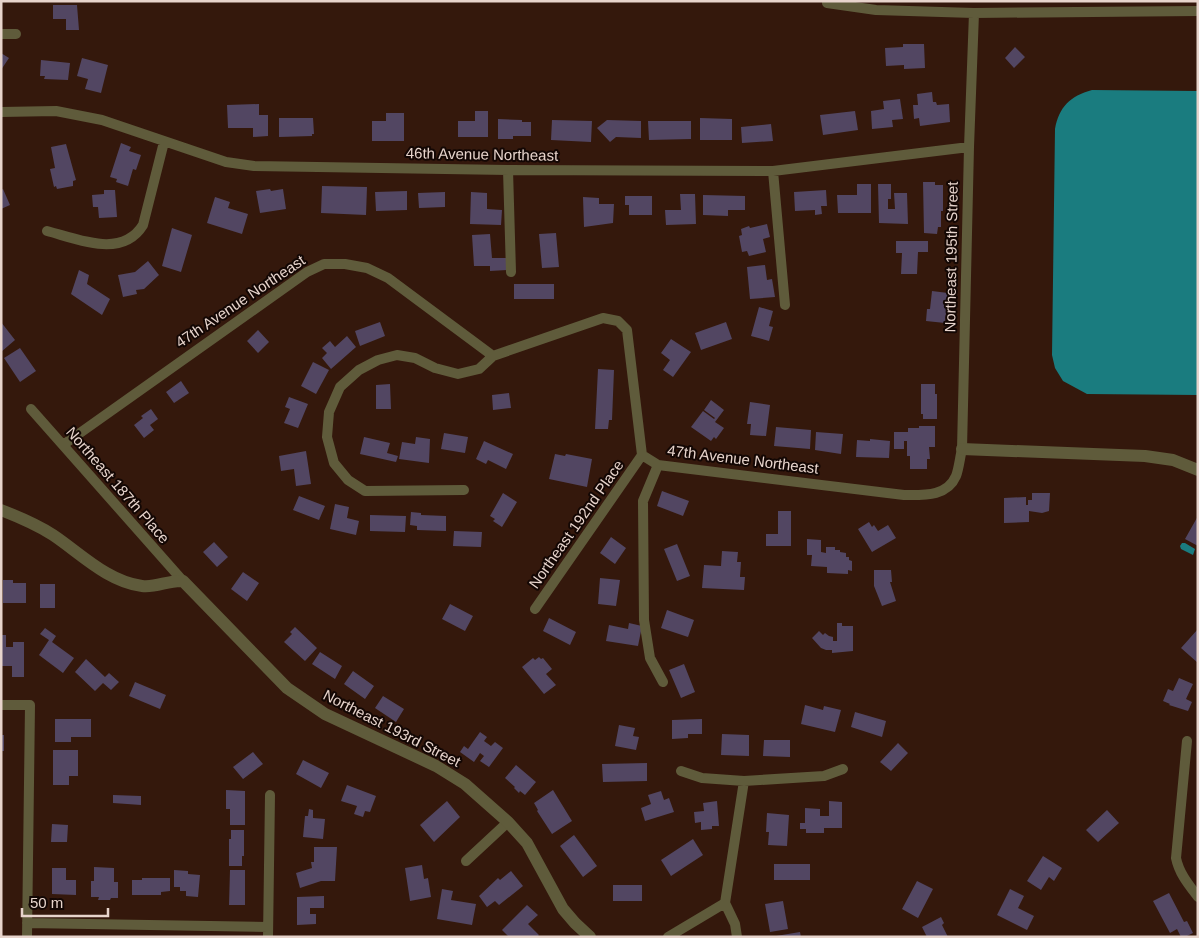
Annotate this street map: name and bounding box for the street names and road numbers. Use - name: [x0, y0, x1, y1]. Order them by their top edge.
- street label: 46th Avenue Northeast: [406, 144, 559, 164]
- street label: Northeast 195th Street: [941, 181, 961, 333]
- street label: 47th Avenue Northeast: [172, 251, 309, 351]
- street label: Northeast 187th Place: [63, 423, 173, 547]
- street label: 47th Avenue Northeast: [666, 441, 820, 477]
- street label: Northeast 192nd Place: [525, 457, 627, 591]
- street label: Northeast 193rd Street: [321, 686, 464, 770]

